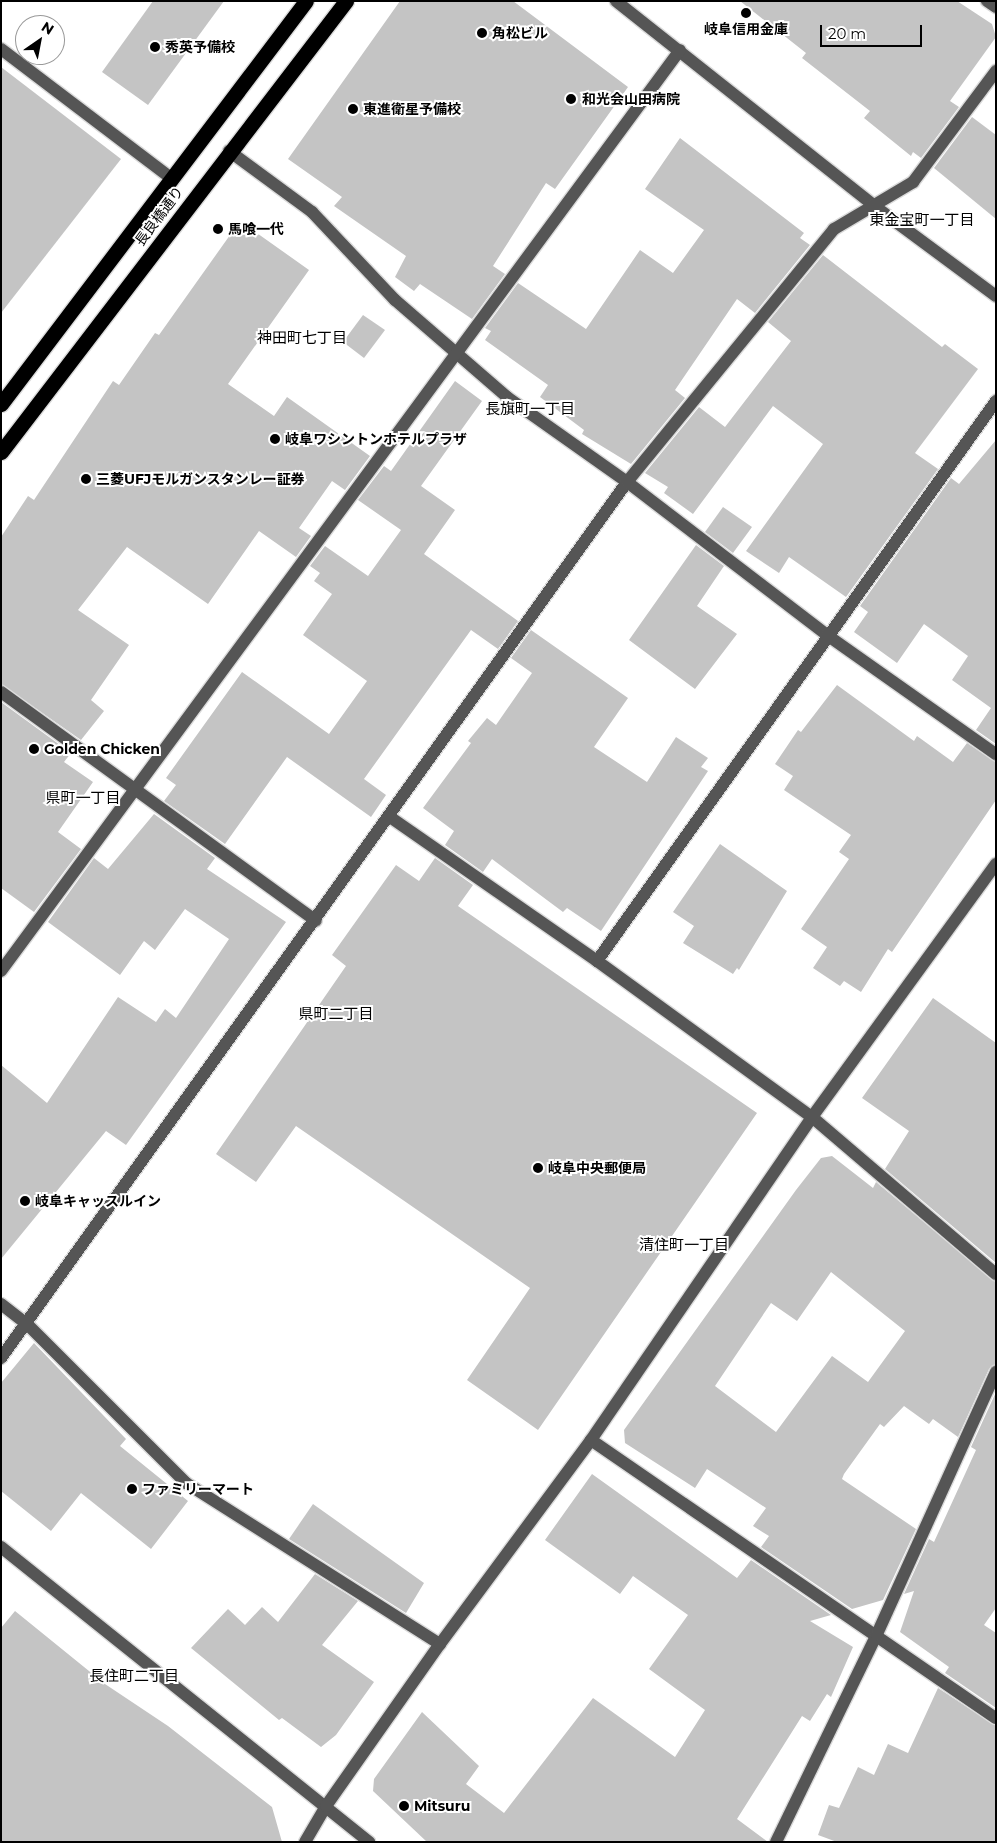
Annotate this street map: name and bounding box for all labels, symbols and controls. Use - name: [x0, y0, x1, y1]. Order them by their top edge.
- marker: 岐阜信用金庫: [740, 7, 752, 19]
- north arrow: [15, 15, 65, 65]
- scale bar: [822, 15, 924, 47]
- text: N: [38, 18, 57, 39]
- place label: 岐阜信用金庫: [704, 21, 788, 37]
- text: 20 m: [828, 24, 866, 43]
- place label: 角松ビル: [492, 25, 548, 41]
- marker: 角松ビル: [476, 27, 488, 39]
- place label: 秀英予備校: [165, 39, 235, 55]
- marker: 秀英予備校: [149, 41, 161, 53]
- place label: 和光会山田病院: [582, 91, 680, 107]
- marker: 和光会山田病院: [564, 92, 578, 106]
- place label: 東進衛星予備校: [363, 101, 461, 117]
- marker: 東進衛星予備校: [347, 103, 359, 115]
- street label: 長良橋通り: [131, 183, 187, 249]
- district label: 東金宝町一丁目: [870, 211, 974, 229]
- place label: 馬喰一代: [228, 221, 284, 237]
- marker: 馬喰一代: [212, 223, 224, 235]
- district label: 神田町七丁目: [257, 329, 347, 347]
- district label: 長旗町一丁目: [485, 400, 575, 418]
- place label: 岐阜ワシントンホテルプラザ: [285, 431, 467, 447]
- marker: 岐阜ワシントンホテルプラザ: [269, 433, 281, 445]
- place label: 三菱UFJモルガンスタンレー証券: [96, 471, 305, 487]
- marker: 三菱UFJモルガンスタンレー証券: [80, 473, 92, 485]
- place label: Golden Chicken: [44, 741, 160, 757]
- marker: Golden Chicken: [28, 743, 40, 755]
- district label: 県町一丁目: [46, 789, 120, 807]
- district label: 県町二丁目: [299, 1005, 373, 1023]
- place label: 岐阜中央郵便局: [548, 1160, 646, 1176]
- marker: 岐阜中央郵便局: [532, 1162, 544, 1174]
- place label: 岐阜キャッスルイン: [35, 1193, 161, 1209]
- marker: 岐阜キャッスルイン: [19, 1195, 31, 1207]
- district label: 清住町一丁目: [639, 1236, 729, 1254]
- place label: ファミリーマート: [142, 1481, 254, 1497]
- marker: ファミリーマート: [126, 1483, 138, 1495]
- district label: 長住町二丁目: [89, 1667, 179, 1685]
- place label: Mitsuru: [414, 1798, 470, 1814]
- marker: Mitsuru: [398, 1800, 410, 1812]

